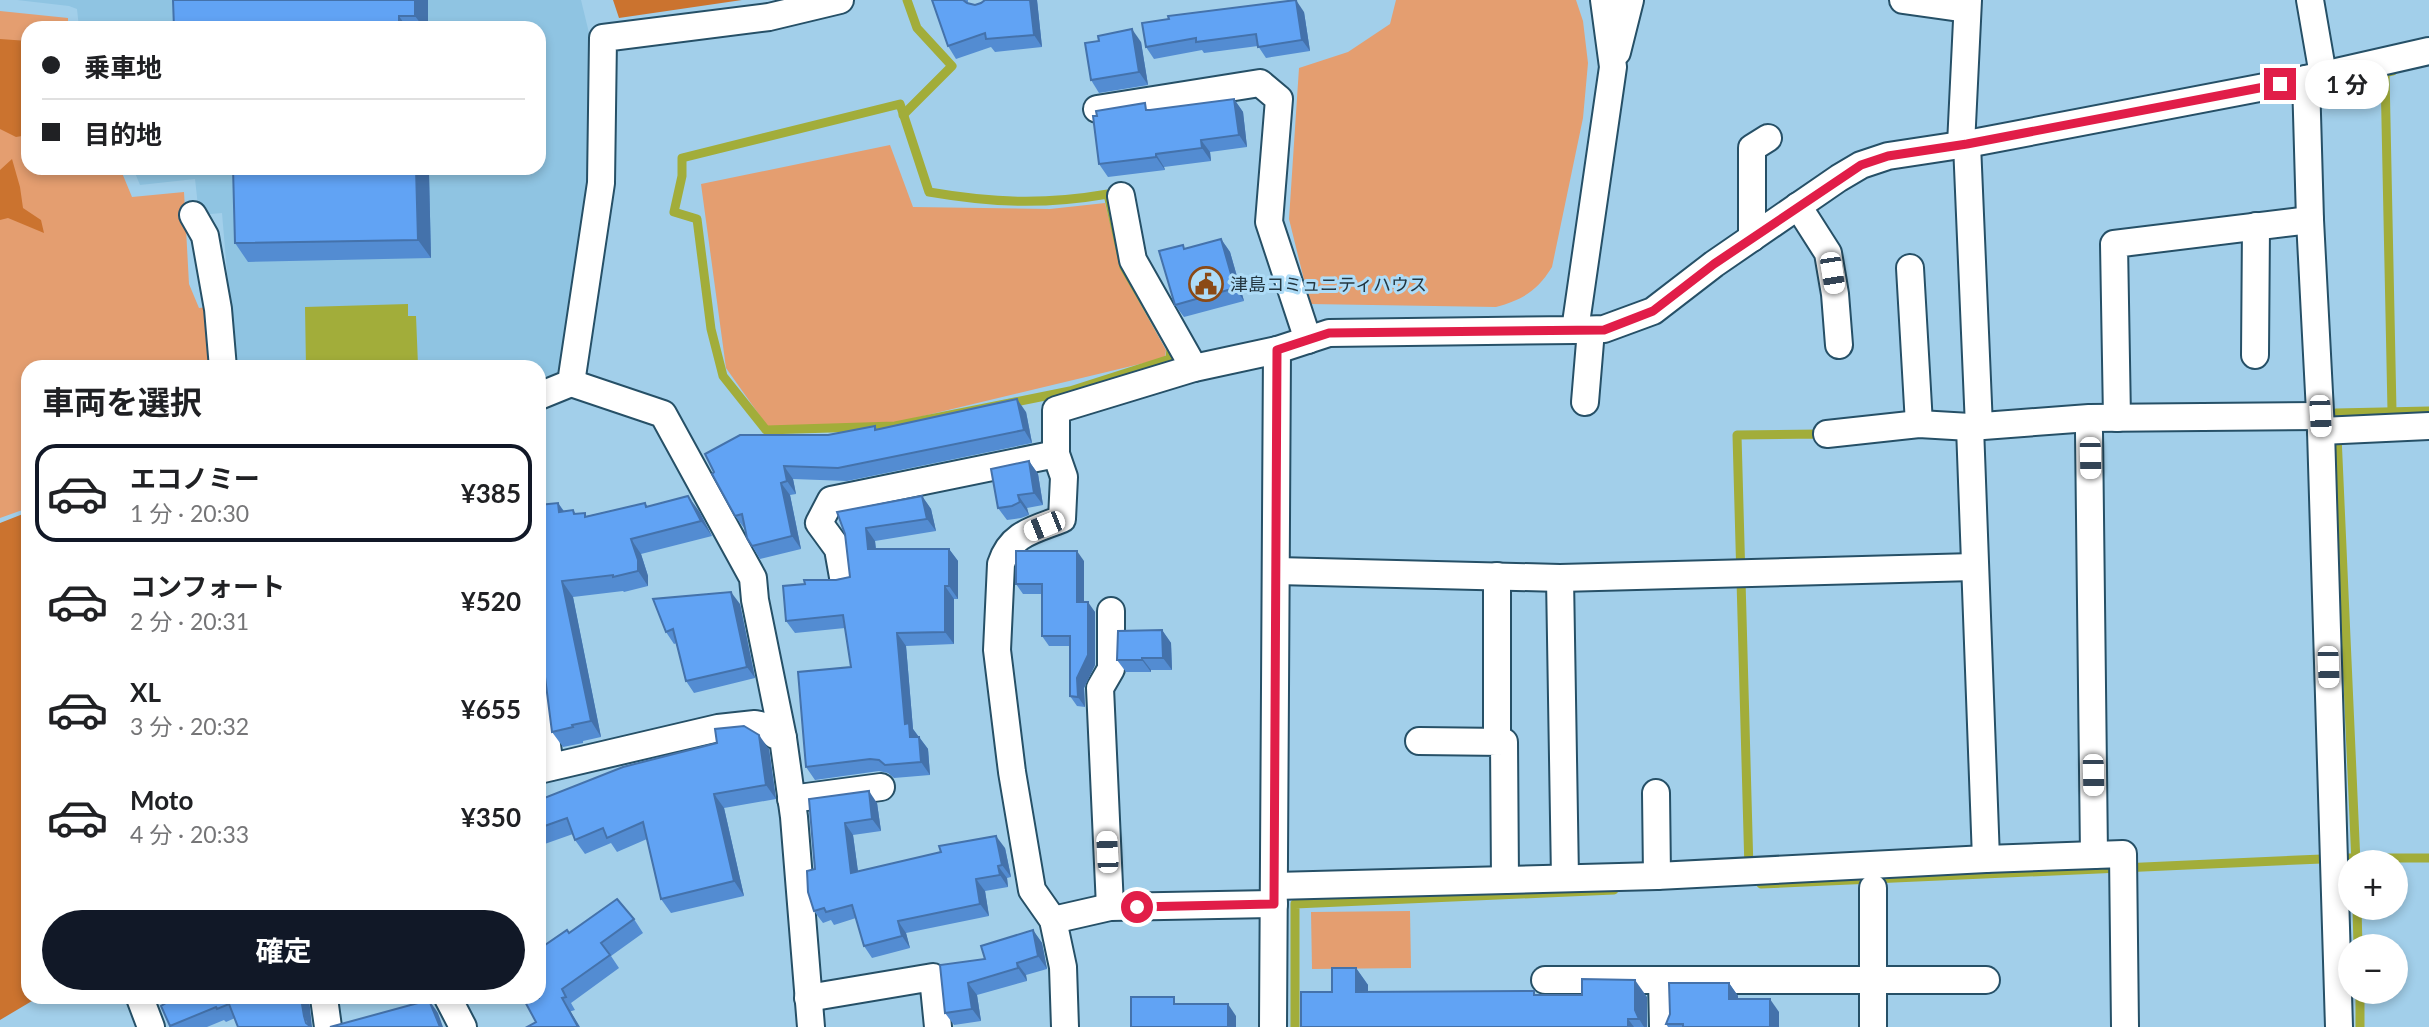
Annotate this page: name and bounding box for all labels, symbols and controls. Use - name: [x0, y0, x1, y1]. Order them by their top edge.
- text: 乗車地: [84, 51, 162, 83]
- callout: 1 分: [2304, 60, 2388, 108]
- route end: [2264, 68, 2296, 100]
- text: 1 分: [2326, 70, 2368, 98]
- text: 目的地: [84, 118, 162, 150]
- car: [1819, 251, 1846, 295]
- public building icon: 津島コミュニティハウス: [1187, 265, 1225, 303]
- place label: 津島コミュニティハウス: [1230, 273, 1427, 295]
- text: 車両を選択: [42, 382, 202, 421]
- car: [2309, 394, 2332, 438]
- car: [2080, 437, 2101, 479]
- icon: car: [46, 462, 109, 525]
- text: エコノミー: [130, 462, 260, 494]
- text: ¥385: [461, 477, 521, 509]
- text: 1 分 · 20:30: [130, 499, 249, 527]
- car: [1021, 508, 1068, 544]
- icon: car: [46, 570, 109, 633]
- text: コンフォート: [130, 570, 285, 602]
- text: ¥520: [461, 585, 521, 617]
- text: 2 分 · 20:31: [130, 607, 249, 635]
- car: [2317, 646, 2340, 688]
- text: XL: [130, 676, 161, 708]
- icon: car: [46, 678, 109, 741]
- text: ¥655: [461, 693, 521, 725]
- text: 3 分 · 20:32: [130, 712, 249, 740]
- car: [2083, 754, 2104, 796]
- text: Moto: [130, 784, 193, 816]
- icon: car: [46, 786, 109, 849]
- text: ¥350: [461, 801, 521, 833]
- text: 4 分 · 20:33: [130, 820, 249, 848]
- car: [1096, 830, 1119, 874]
- map controls: [2338, 850, 2408, 1004]
- button: +: [2338, 850, 2408, 920]
- route start: [1121, 891, 1153, 923]
- button: 確定: [42, 910, 525, 990]
- button: −: [2338, 934, 2408, 1004]

